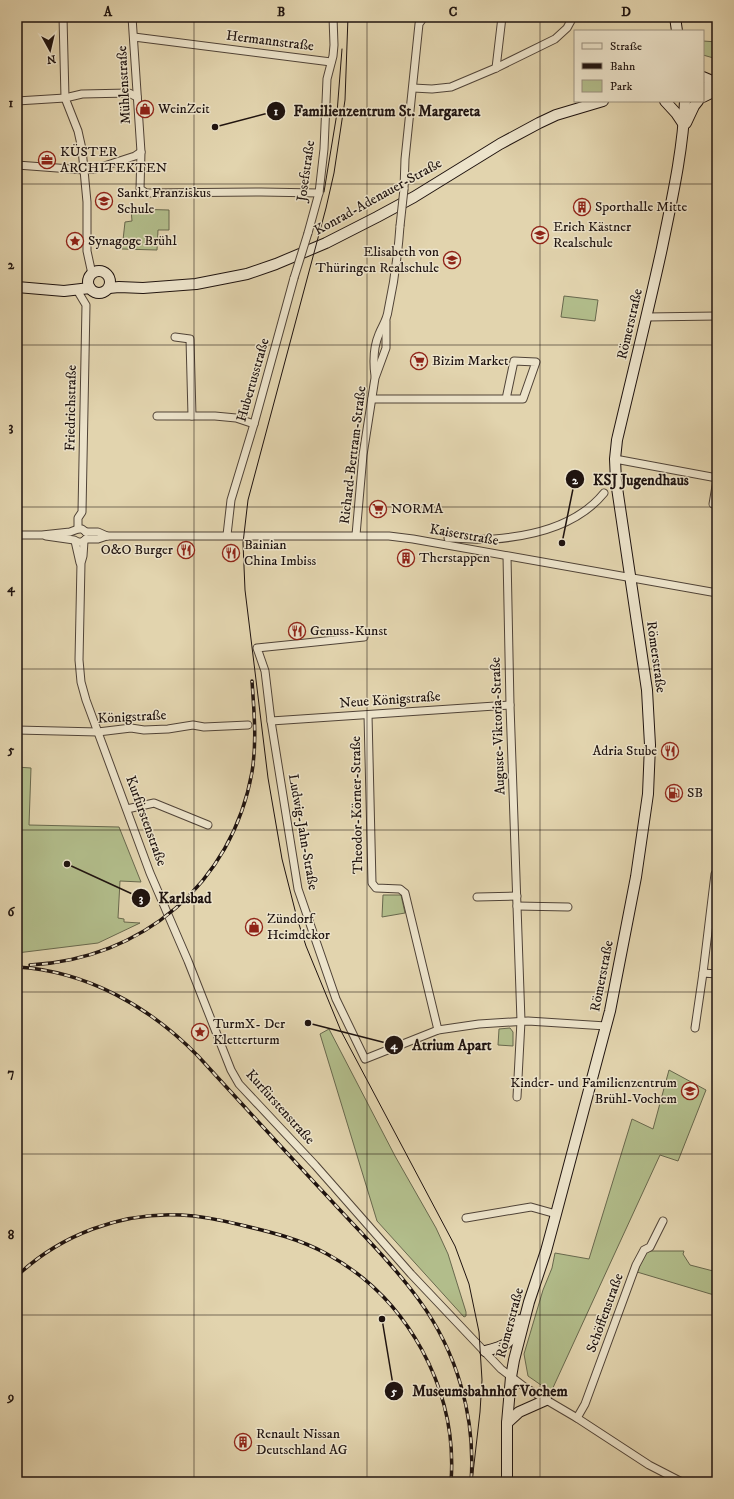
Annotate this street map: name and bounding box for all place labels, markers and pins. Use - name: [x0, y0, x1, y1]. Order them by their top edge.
- callout: Familienzentrum St. Margareta: [266, 98, 489, 125]
- shop icon: WeinZeit: [135, 99, 155, 119]
- place label: WeinZeit: [157, 100, 210, 118]
- place label: KÜSTER ARCHITEKTEN: [60, 143, 168, 177]
- office icon: KÜSTER ARCHITEKTEN: [37, 150, 57, 170]
- place label: Sankt Franziskus Schule: [117, 184, 211, 218]
- school or university icon: Sankt Franziskus Schule: [94, 191, 114, 211]
- building icon: Sporthalle Mitte: [572, 197, 592, 217]
- place label: Sporthalle Mitte: [595, 198, 688, 216]
- place label: Erich Kästner Realschule: [553, 218, 632, 252]
- school or university icon: Erich Kästner Realschule: [530, 225, 550, 245]
- place icon: Synagoge Brühl: [65, 231, 85, 251]
- place label: Synagoge Brühl: [88, 232, 177, 250]
- place label: Elisabeth von Thüringen Realschule: [315, 243, 440, 277]
- school or university icon: Elisabeth von Thüringen Realschule: [442, 250, 462, 270]
- supermarket icon: Bizim Market: [409, 351, 429, 371]
- place label: Bizim Market: [432, 352, 509, 370]
- callout: KSJ Jugendhaus: [565, 466, 697, 493]
- supermarket icon: NORMA: [368, 499, 388, 519]
- place label: NORMA: [391, 500, 444, 518]
- place label: Bainian China Imbiss: [244, 536, 317, 570]
- restaurant icon: O&O Burger: [176, 540, 196, 560]
- place label: O&O Burger: [101, 541, 174, 559]
- restaurant icon: Bainian China Imbiss: [221, 543, 241, 563]
- building icon: Therstappen: [396, 548, 416, 568]
- place label: Therstappen: [419, 549, 491, 567]
- restaurant icon: Genuss-Kunst: [287, 621, 307, 641]
- place label: Genuss-Kunst: [310, 622, 388, 640]
- restaurant icon: Adria Stube: [660, 741, 680, 761]
- place label: Adria Stube: [592, 742, 657, 760]
- fuel station icon: SB: [664, 783, 684, 803]
- place label: SB: [687, 784, 703, 802]
- callout: Karlsbad: [131, 885, 219, 912]
- place label: Zündorf Heimdekor: [267, 910, 331, 944]
- shop icon: Zündorf Heimdekor: [244, 917, 264, 937]
- place label: TurmX- Der Kletterturm: [213, 1015, 286, 1049]
- place icon: TurmX- Der Kletterturm: [190, 1022, 210, 1042]
- callout: Atrium Apart: [384, 1031, 499, 1058]
- place label: Kinder- und Familienzentrum Brühl-Vochem: [510, 1074, 677, 1108]
- school or university icon: Kinder- und Familienzentrum Brühl-Vochem: [680, 1081, 700, 1101]
- callout: Museumsbahnhof Vochem: [384, 1377, 576, 1404]
- place label: Renault Nissan Deutschland AG: [256, 1425, 348, 1459]
- building icon: Renault Nissan Deutschland AG: [233, 1432, 253, 1452]

